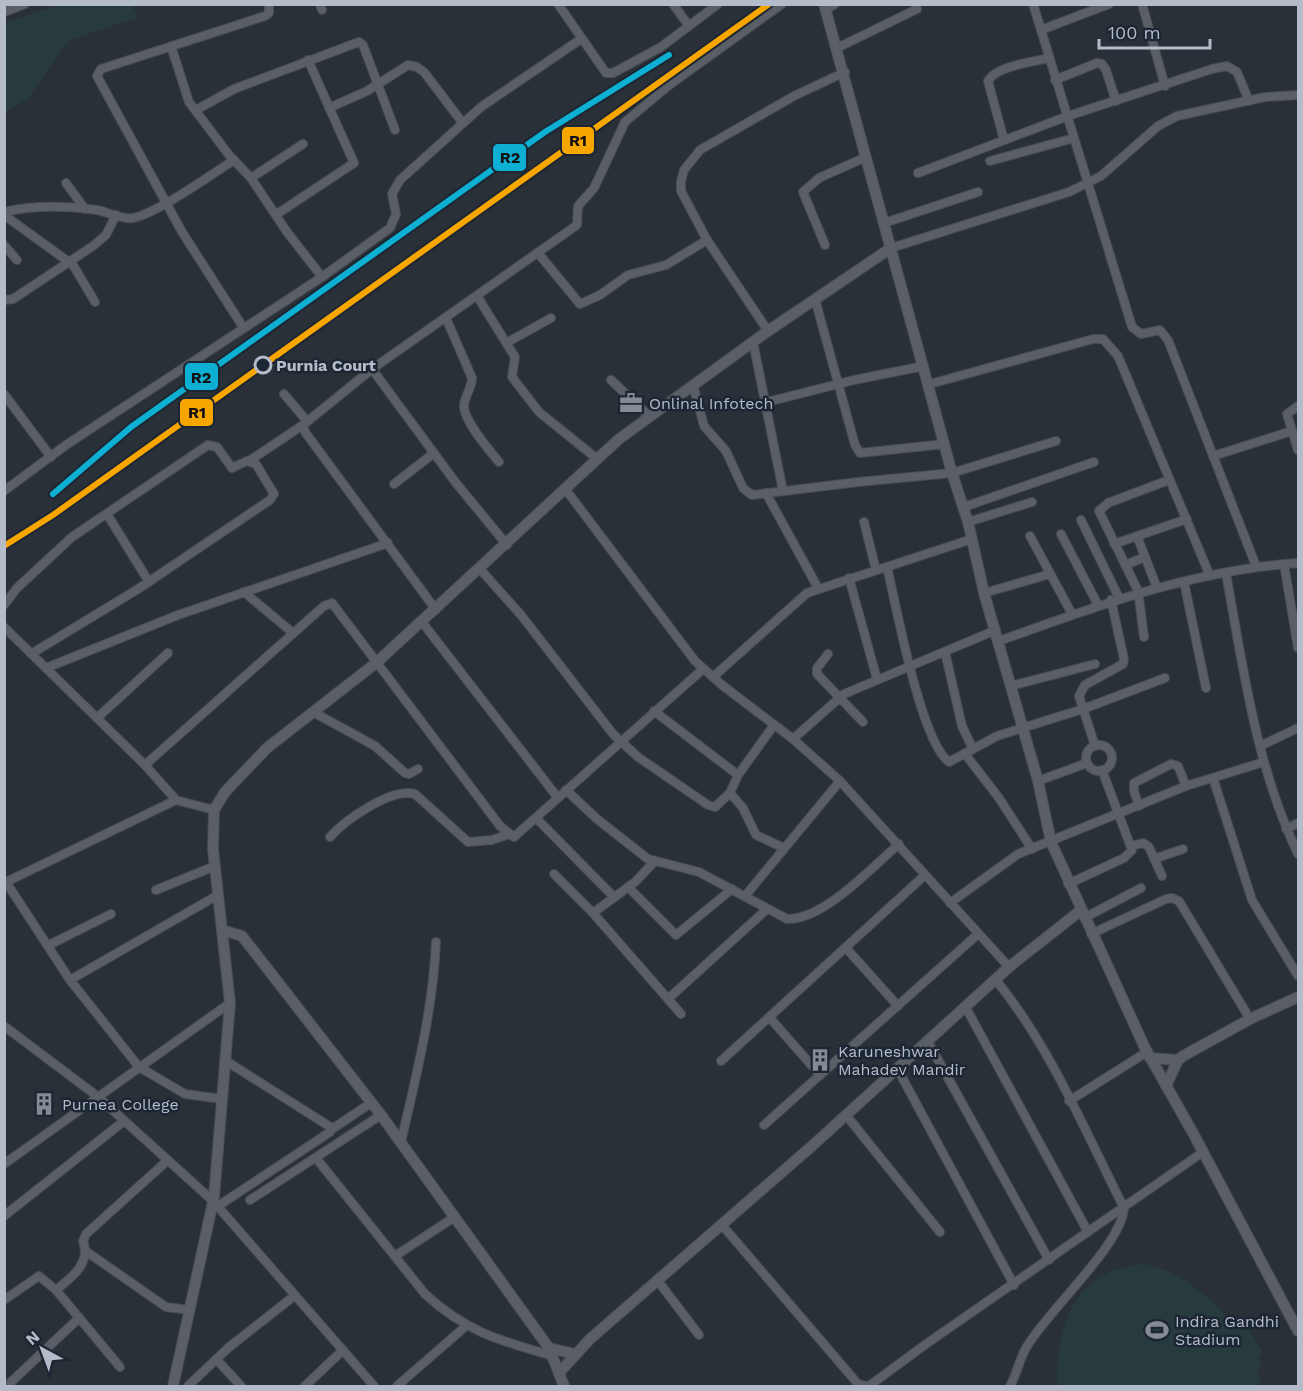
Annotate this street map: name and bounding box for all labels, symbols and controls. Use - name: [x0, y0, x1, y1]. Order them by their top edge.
- scale bar: [1099, 12, 1210, 50]
- text: 100 m: [1108, 22, 1161, 43]
- line badge: R1: [561, 126, 595, 155]
- text: R1: [569, 131, 587, 150]
- line badge: R2: [492, 143, 527, 172]
- text: R2: [500, 148, 520, 167]
- marker: Purnia Court: [254, 356, 272, 374]
- place label: Purnia Court: [276, 356, 376, 375]
- line badge: R2: [184, 362, 219, 391]
- text: R2: [191, 368, 211, 387]
- office icon: Onlinal Infotech: [618, 390, 644, 416]
- place label: Onlinal Infotech: [649, 394, 773, 413]
- line badge: R1: [179, 398, 214, 427]
- text: R1: [188, 403, 206, 422]
- place label: Karuneshwar Mahadev Mandir: [838, 1042, 966, 1079]
- building icon: Karuneshwar Mahadev Mandir: [807, 1047, 833, 1073]
- building icon: Purnea College: [31, 1091, 57, 1117]
- place label: Purnea College: [62, 1095, 179, 1114]
- place label: Indira Gandhi Stadium: [1175, 1312, 1279, 1349]
- sports icon: Indira Gandhi Stadium: [1144, 1317, 1170, 1343]
- north arrow: [12, 1319, 72, 1379]
- text: N: [22, 1327, 43, 1349]

